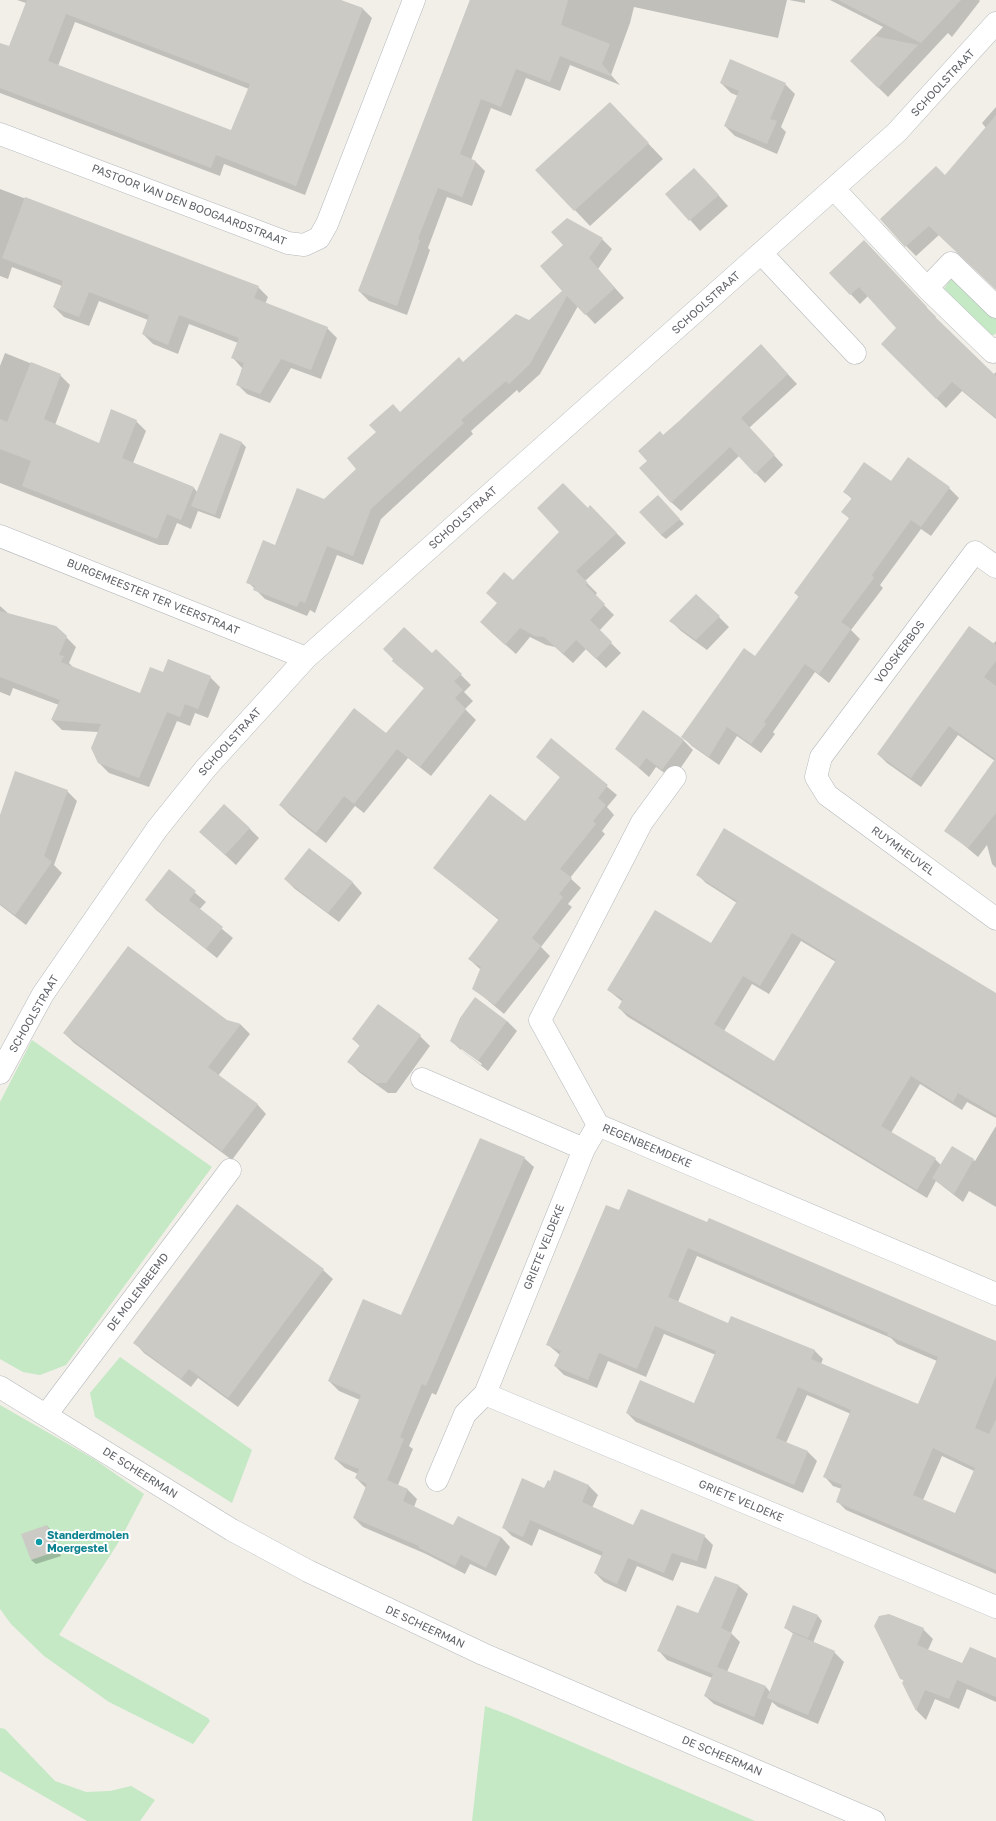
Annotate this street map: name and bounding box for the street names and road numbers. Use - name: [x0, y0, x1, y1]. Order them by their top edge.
- street label: SCHOOLSTRAAT: [908, 47, 978, 119]
- street label: PASTOOR VAN DEN BOOGAARDSTRAAT: [90, 162, 288, 248]
- street label: SCHOOLSTRAAT: [669, 269, 743, 337]
- street label: SCHOOLSTRAAT: [426, 484, 500, 552]
- street label: BURGEMEESTER TER VEERSTRAAT: [65, 556, 241, 638]
- street label: VOOSKERBOS: [872, 618, 928, 686]
- street label: SCHOOLSTRAAT: [196, 705, 264, 779]
- street label: RUYMHEUVEL: [869, 824, 937, 878]
- street label: SCHOOLSTRAAT: [6, 973, 62, 1055]
- street label: REGENBEEMDEKE: [600, 1121, 694, 1171]
- street label: GRIETE VELDEKE: [521, 1202, 567, 1292]
- street label: DE MOLENBEEMD: [104, 1250, 172, 1334]
- street label: DE SCHEERMAN: [100, 1445, 180, 1501]
- street label: GRIETE VELDEKE: [697, 1477, 785, 1525]
- street label: DE SCHEERMAN: [383, 1603, 467, 1651]
- street label: DE SCHEERMAN: [680, 1733, 764, 1779]

